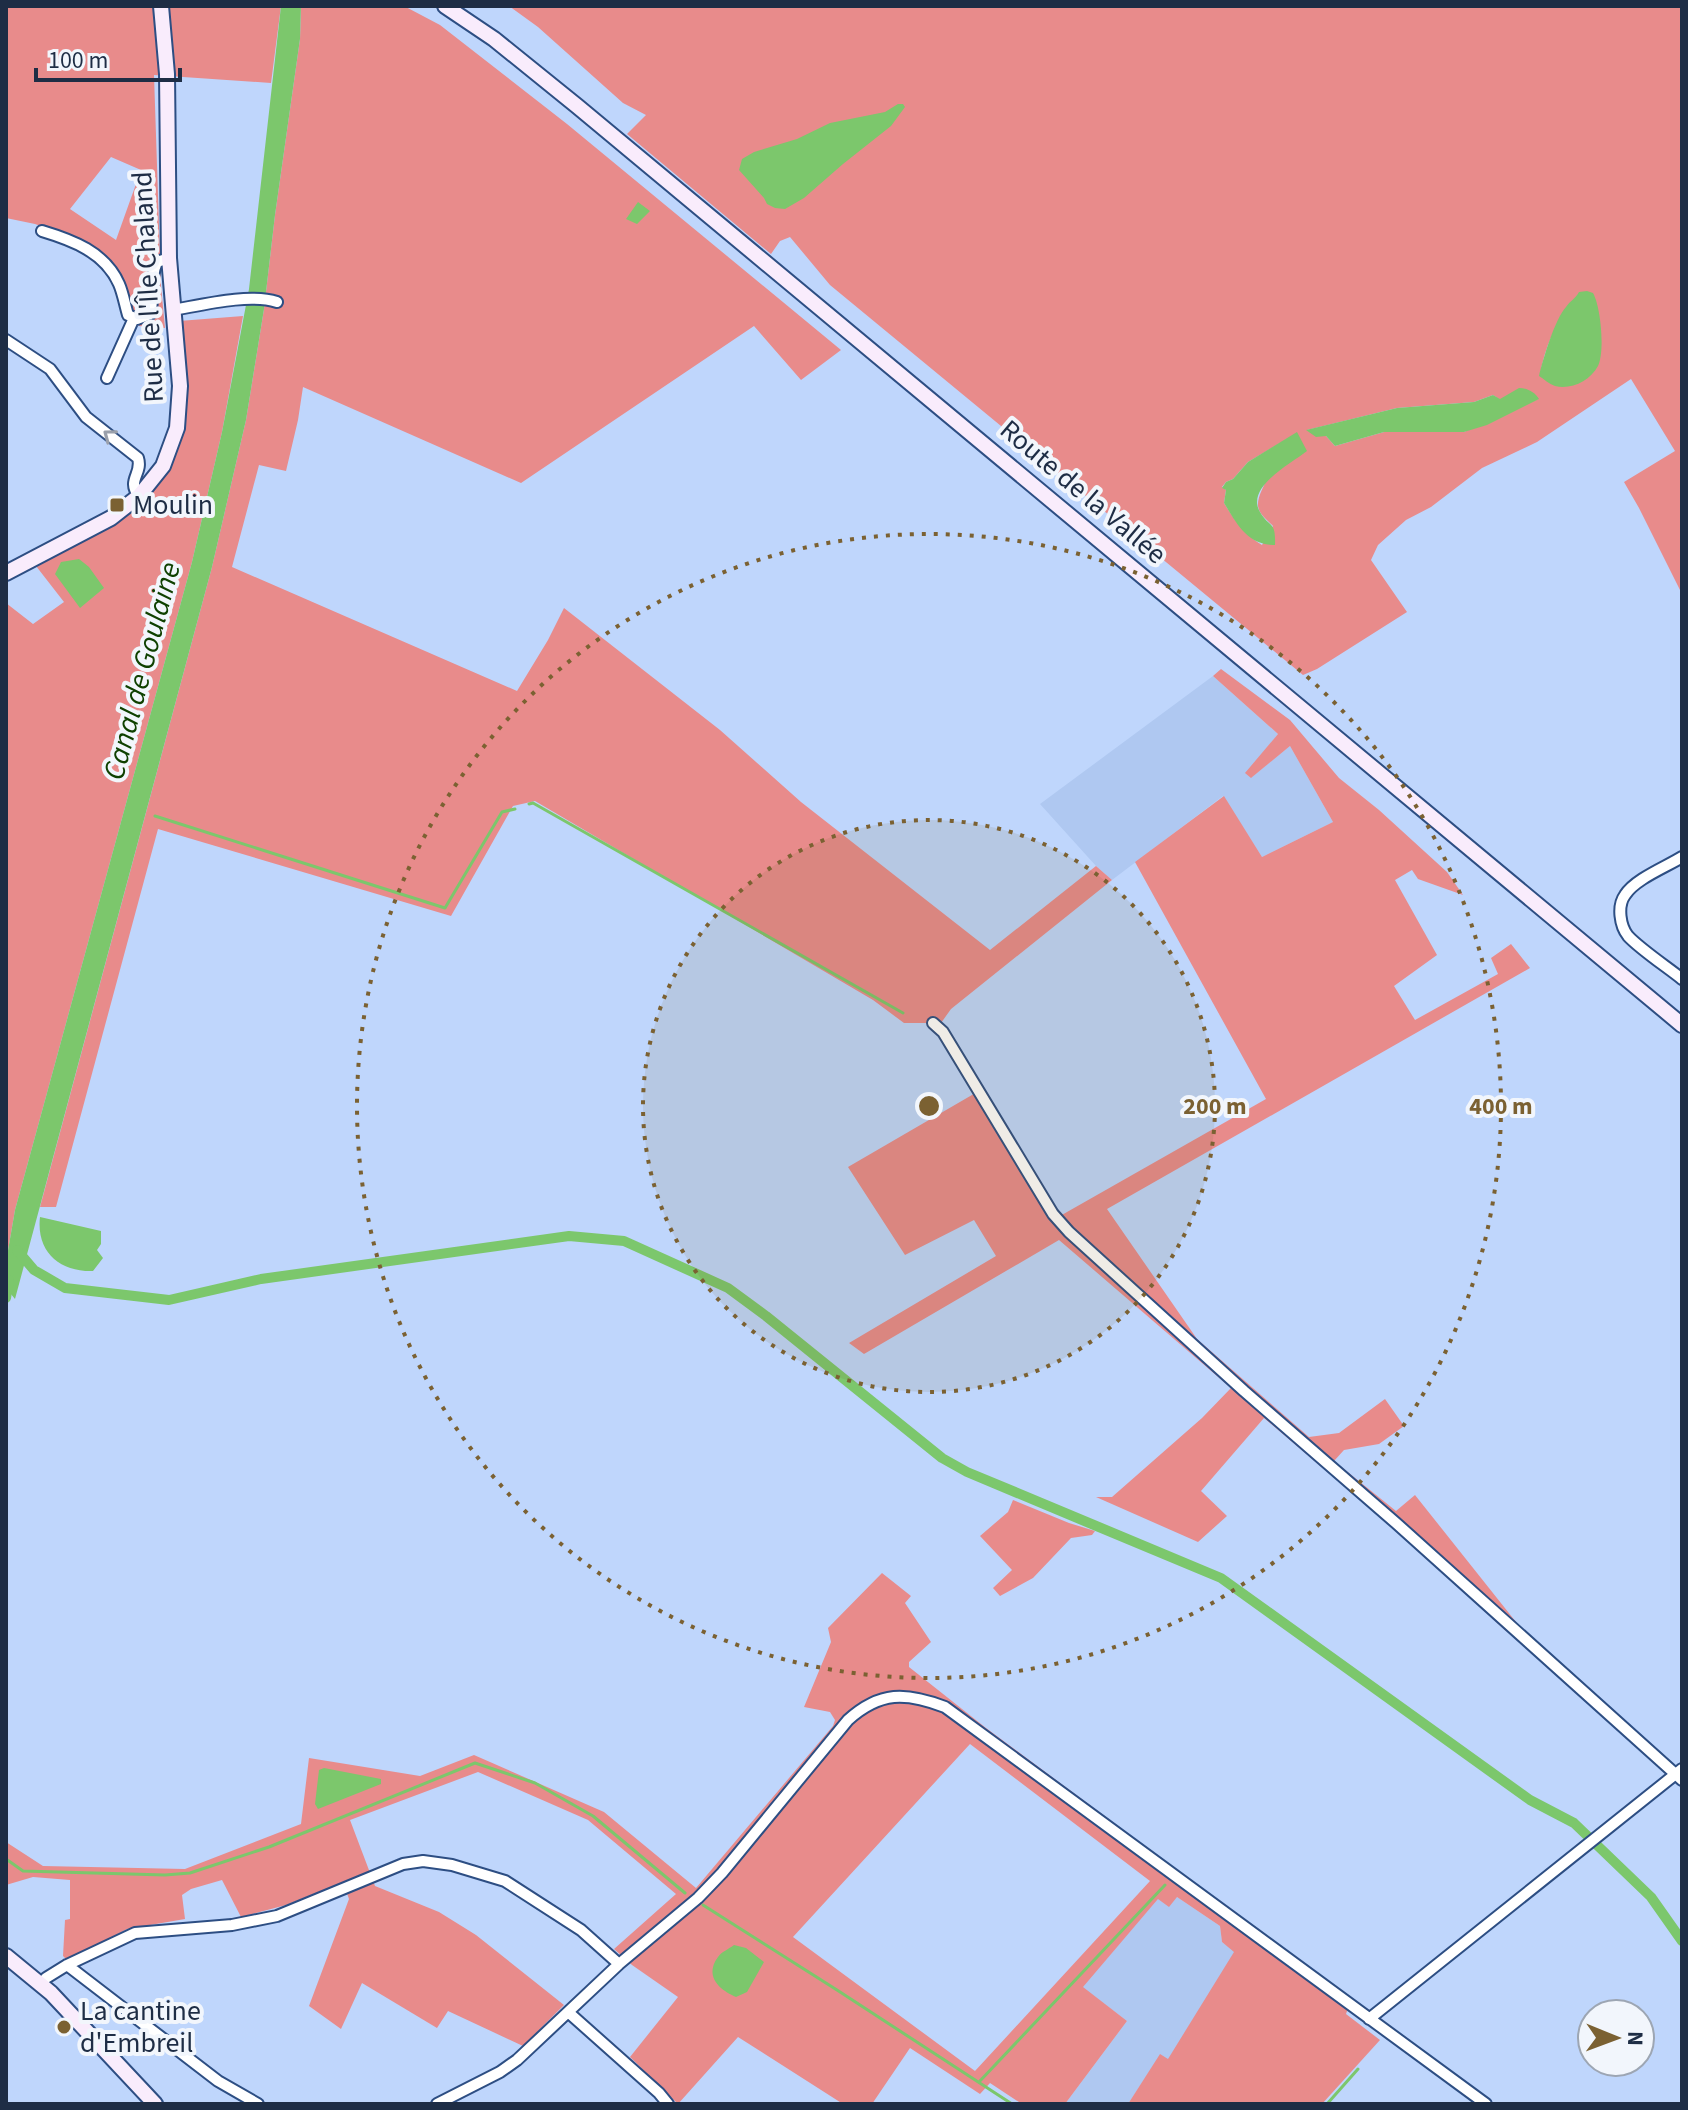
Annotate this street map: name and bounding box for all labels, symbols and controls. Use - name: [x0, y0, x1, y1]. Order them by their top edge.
- scale bar: [36, 32, 180, 82]
- text: 100 m: [48, 43, 108, 78]
- street label: Rue de l'Île Chaland: [122, 170, 174, 404]
- street label: Route de la Vallée: [991, 410, 1175, 574]
- one-way arrow: [103, 430, 118, 445]
- place label: Moulin: [133, 485, 213, 525]
- marker: Moulin: [108, 496, 126, 514]
- water label: Canal de Goulaine: [92, 557, 192, 785]
- text: 200 m: [1183, 1089, 1247, 1124]
- text: 400 m: [1469, 1089, 1533, 1124]
- centre of rings: [915, 1092, 943, 1120]
- place label: La cantine d'Embreil: [80, 1991, 201, 2063]
- north arrow: [1576, 1998, 1656, 2078]
- marker: La cantine d'Embreil: [55, 2018, 73, 2036]
- text: N: [1619, 2031, 1651, 2046]

